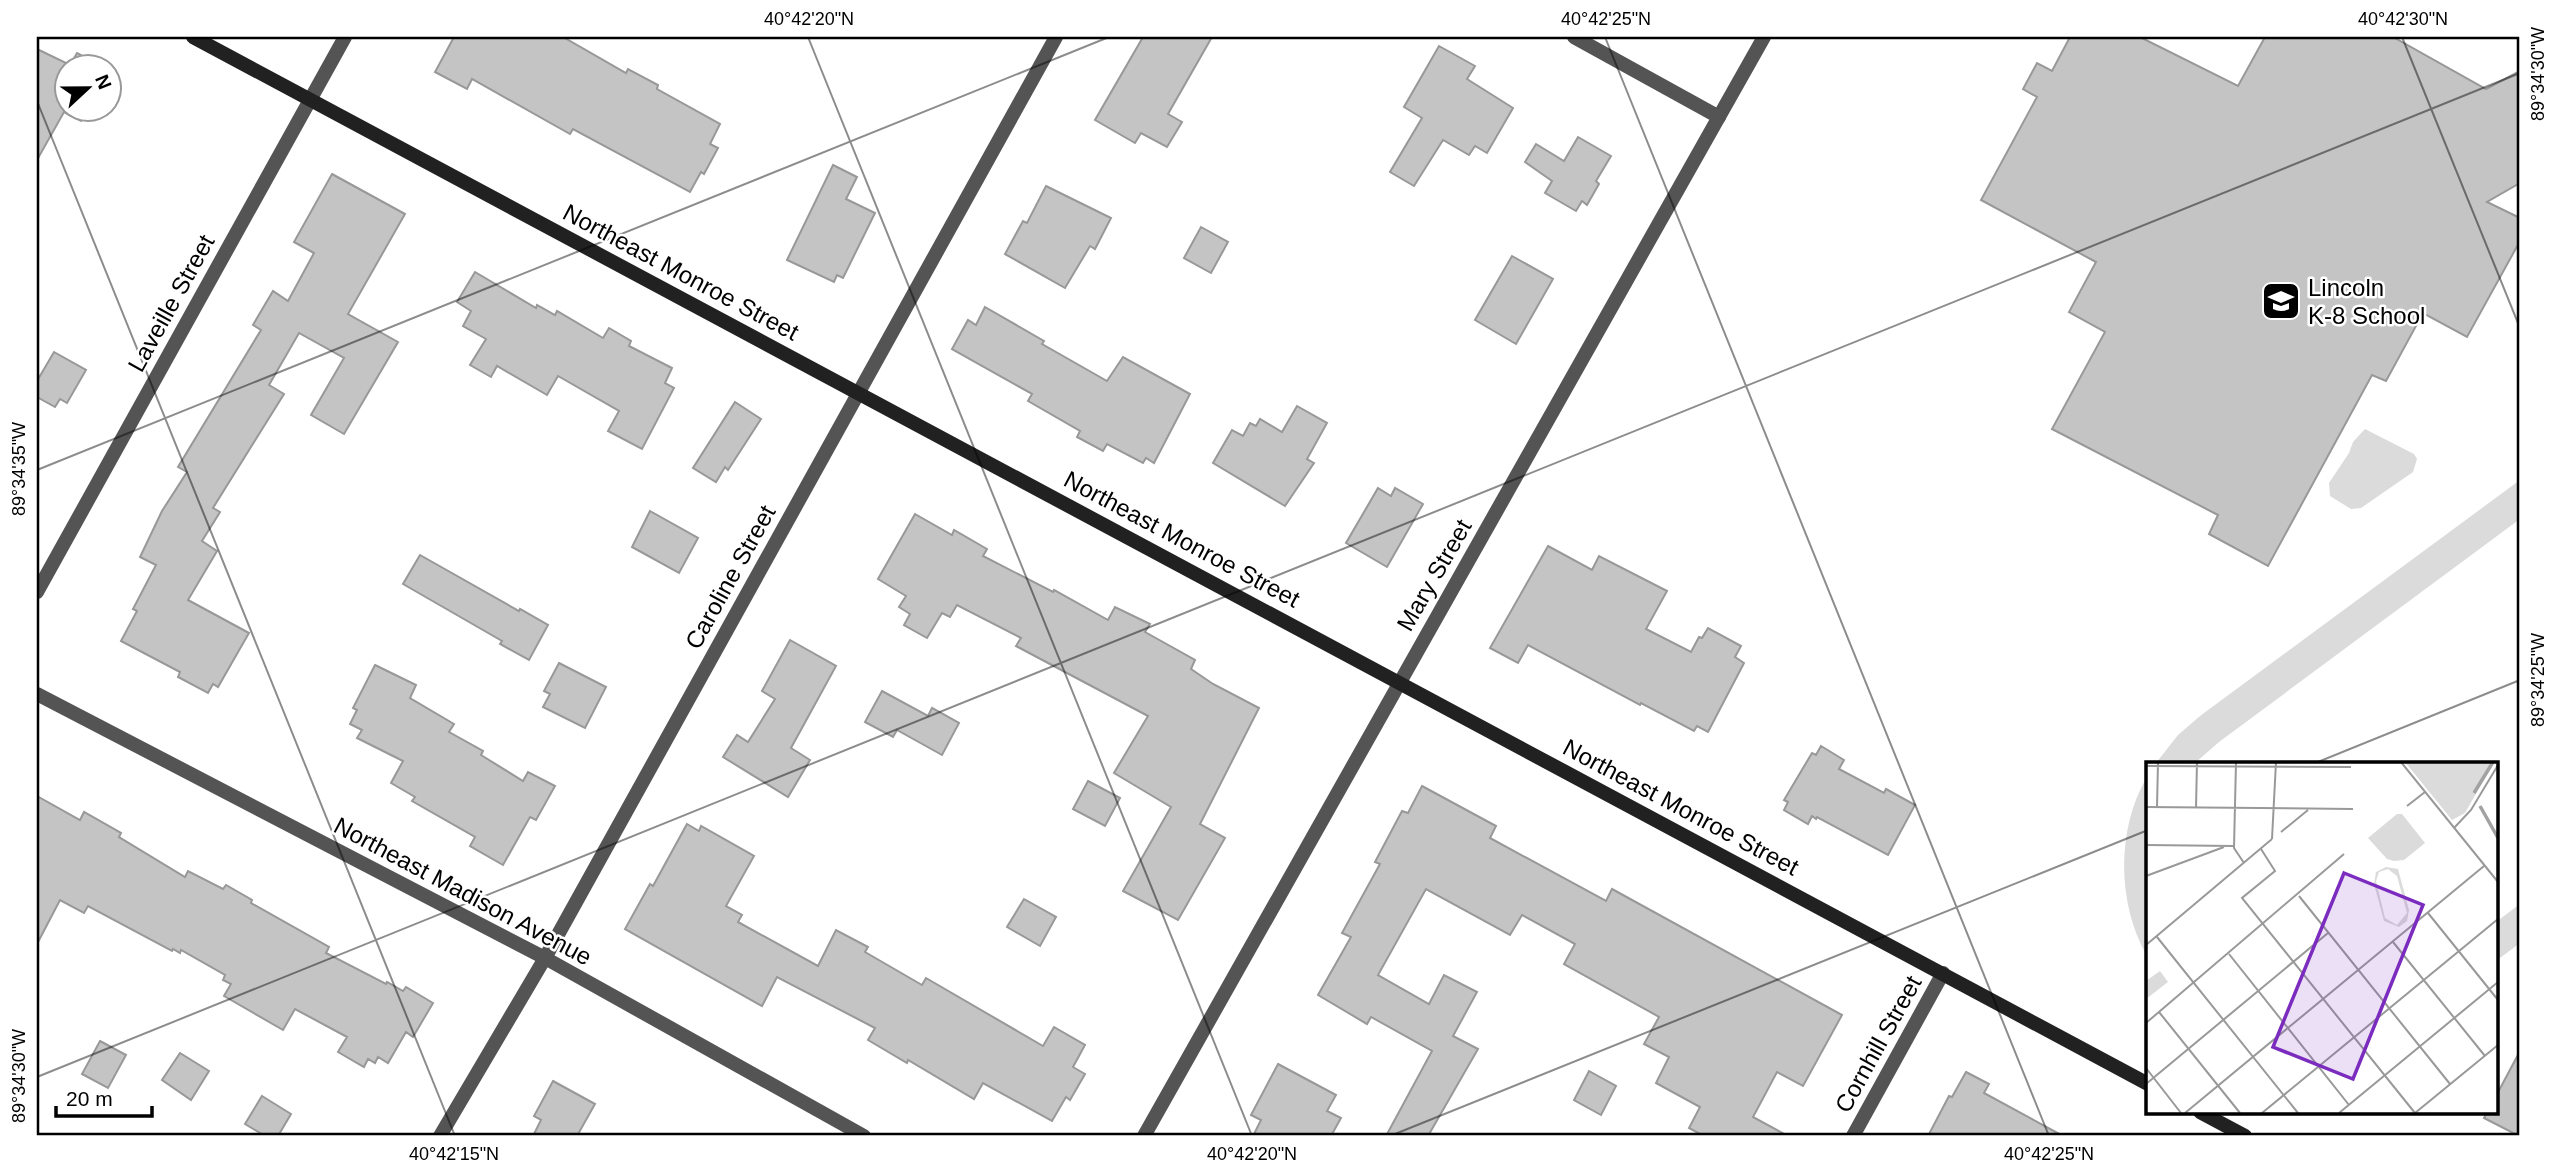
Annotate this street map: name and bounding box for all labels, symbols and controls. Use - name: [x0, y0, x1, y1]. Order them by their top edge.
- text: 40°42'20"N: [764, 9, 854, 29]
- text: 40°42'25"N: [1561, 9, 1651, 29]
- text: 40°42'30"N: [2358, 9, 2448, 29]
- text: 89°34'30"W: [2528, 27, 2548, 121]
- north arrow: [52, 52, 122, 122]
- text: N: [91, 72, 116, 92]
- street label: Northeast Monroe Street: [559, 198, 804, 346]
- street label: Laveille Street: [122, 230, 220, 376]
- place label: Lincoln K-8 School: [2308, 274, 2425, 329]
- school or university icon: Lincoln K-8 School: [2260, 280, 2302, 322]
- text: 89°34'35"W: [9, 422, 29, 516]
- street label: Northeast Monroe Street: [1060, 465, 1305, 613]
- street label: Caroline Street: [679, 500, 781, 654]
- street label: Mary Street: [1391, 514, 1477, 635]
- text: 89°34'25"W: [2528, 633, 2548, 727]
- street label: Northeast Monroe Street: [1559, 733, 1804, 881]
- inset map: [2146, 762, 2498, 1114]
- street label: Northeast Madison Avenue: [330, 812, 596, 970]
- street label: Cornhill Street: [1829, 971, 1927, 1117]
- text: 89°34'30"W: [9, 1029, 29, 1123]
- scale bar: [56, 1075, 152, 1119]
- text: 20 m: [66, 1087, 113, 1110]
- text: 40°42'15"N: [409, 1144, 499, 1164]
- text: 40°42'20"N: [1207, 1144, 1297, 1164]
- text: 40°42'25"N: [2004, 1144, 2094, 1164]

